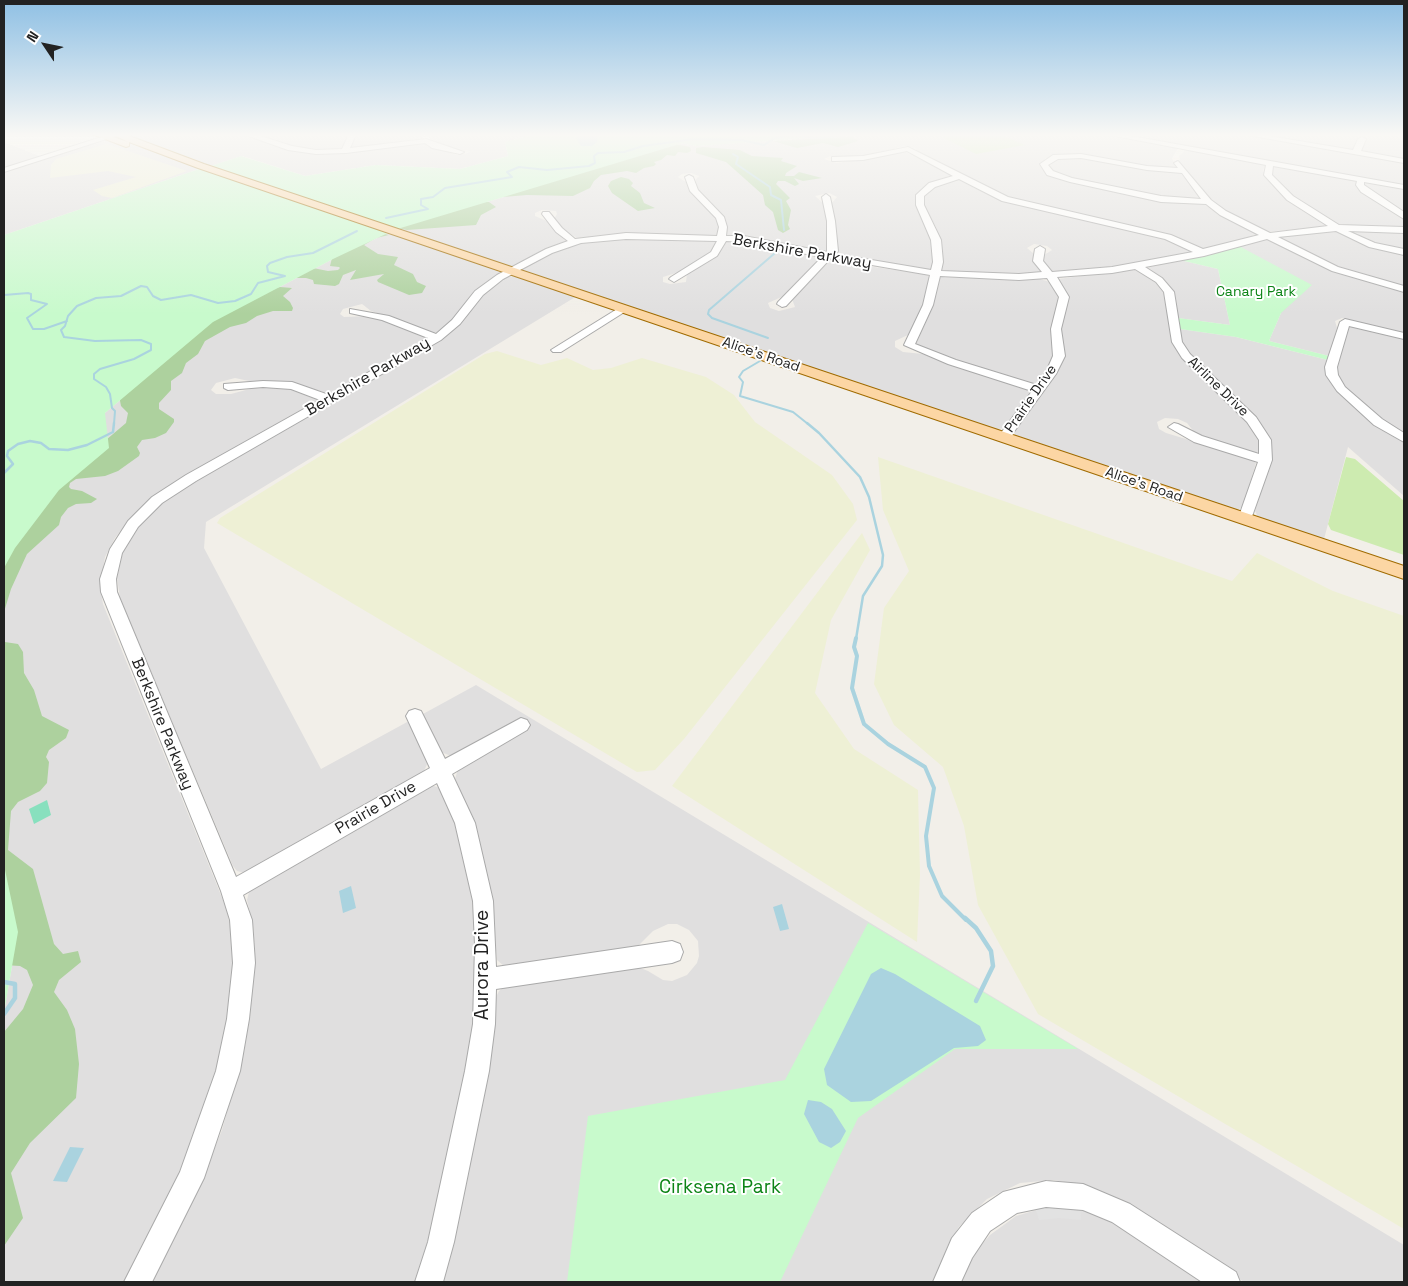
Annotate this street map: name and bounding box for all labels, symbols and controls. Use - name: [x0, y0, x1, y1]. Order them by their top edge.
- north arrow: [20, 20, 70, 70]
- text: N: [22, 28, 43, 46]
- street label: Berkshire Parkway: [731, 230, 873, 274]
- park label: Canary Park: [1216, 284, 1296, 300]
- street label: Berkshire Parkway: [302, 334, 434, 420]
- street label: Alice's Road: [720, 334, 802, 376]
- street label: Airline Drive: [1184, 354, 1252, 420]
- street label: Prairie Drive: [1001, 362, 1061, 436]
- street label: Alice's Road: [1103, 464, 1185, 506]
- street label: Berkshire Parkway: [127, 655, 197, 793]
- street label: Prairie Drive: [332, 777, 420, 839]
- street label: Aurora Drive: [472, 910, 494, 1020]
- park label: Cirksena Park: [659, 1177, 781, 1199]

